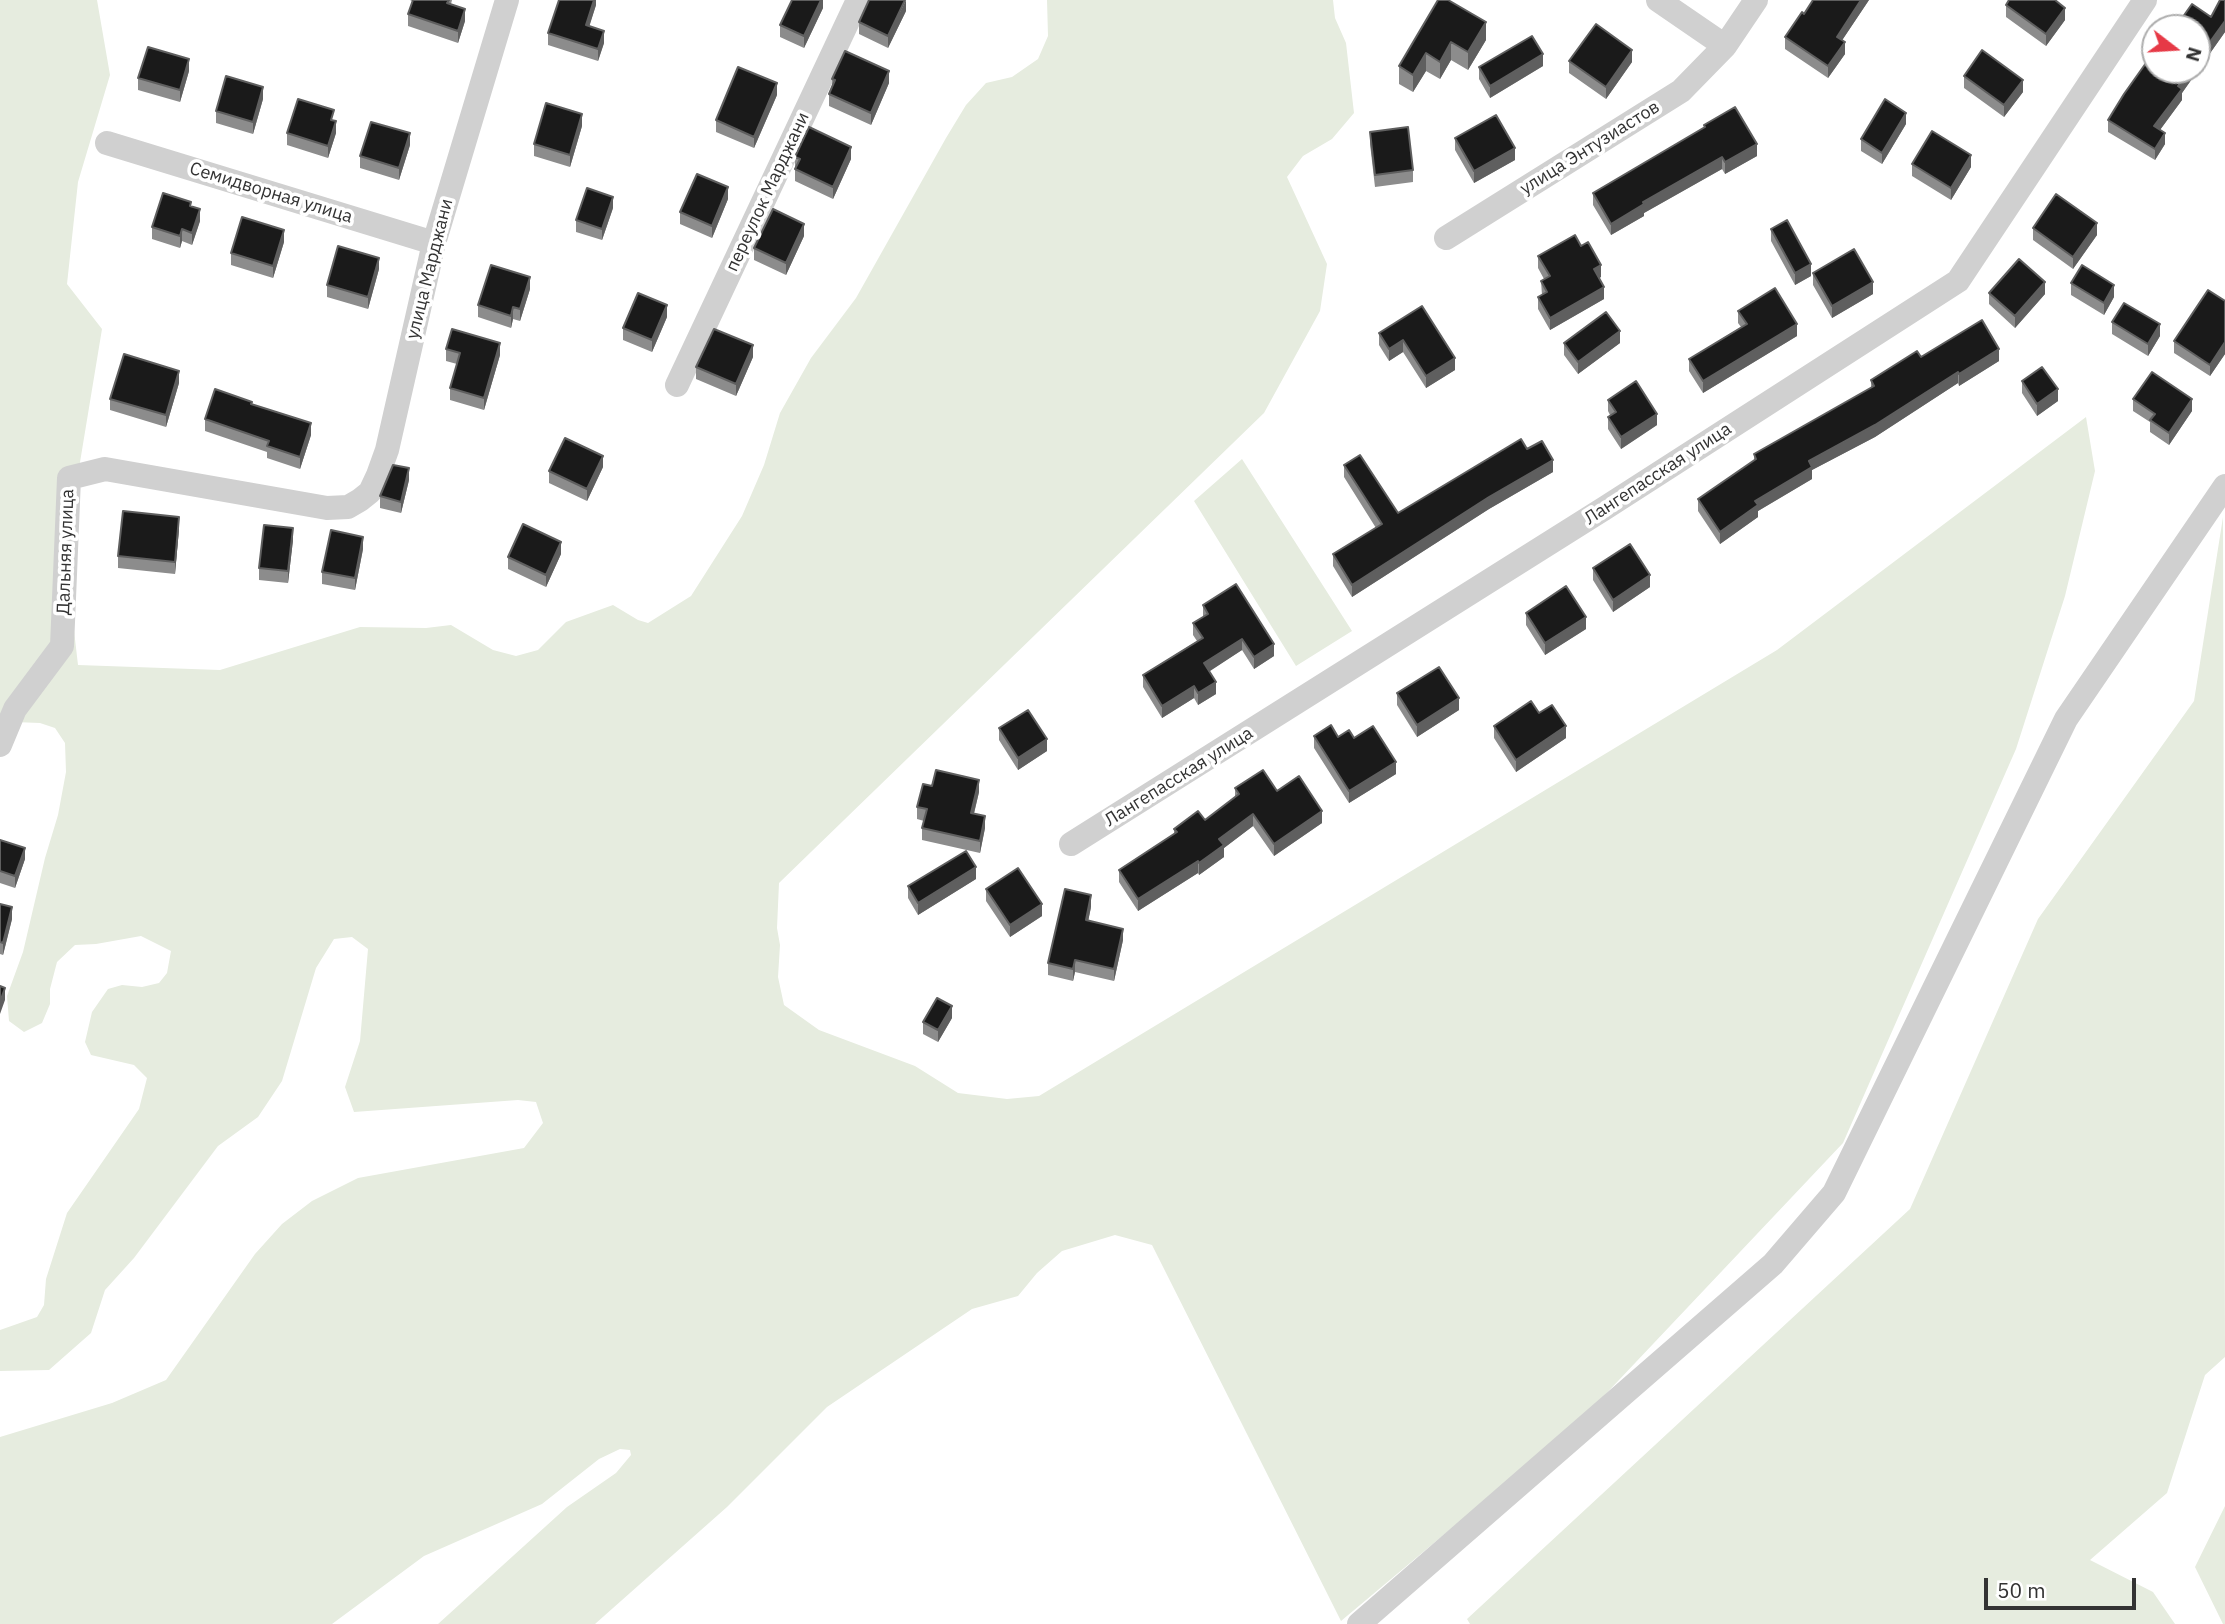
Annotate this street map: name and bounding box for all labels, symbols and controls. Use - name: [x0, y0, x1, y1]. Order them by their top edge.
- north arrow: [2141, 14, 2211, 84]
- text: N: [2181, 44, 2208, 65]
- street label: улица Энтузиастов: [1516, 96, 1664, 200]
- street label: переулок Марджани: [722, 109, 814, 275]
- street label: Семидворная улица: [187, 158, 355, 228]
- street label: улица Марджани: [402, 197, 458, 341]
- street label: Лангепасская улица: [1580, 418, 1736, 530]
- street label: Дальняя улица: [53, 489, 79, 615]
- street label: Лангепасская улица: [1101, 723, 1257, 831]
- scale bar: [1987, 1564, 2139, 1608]
- text: 50 m: [1997, 1576, 2046, 1604]

